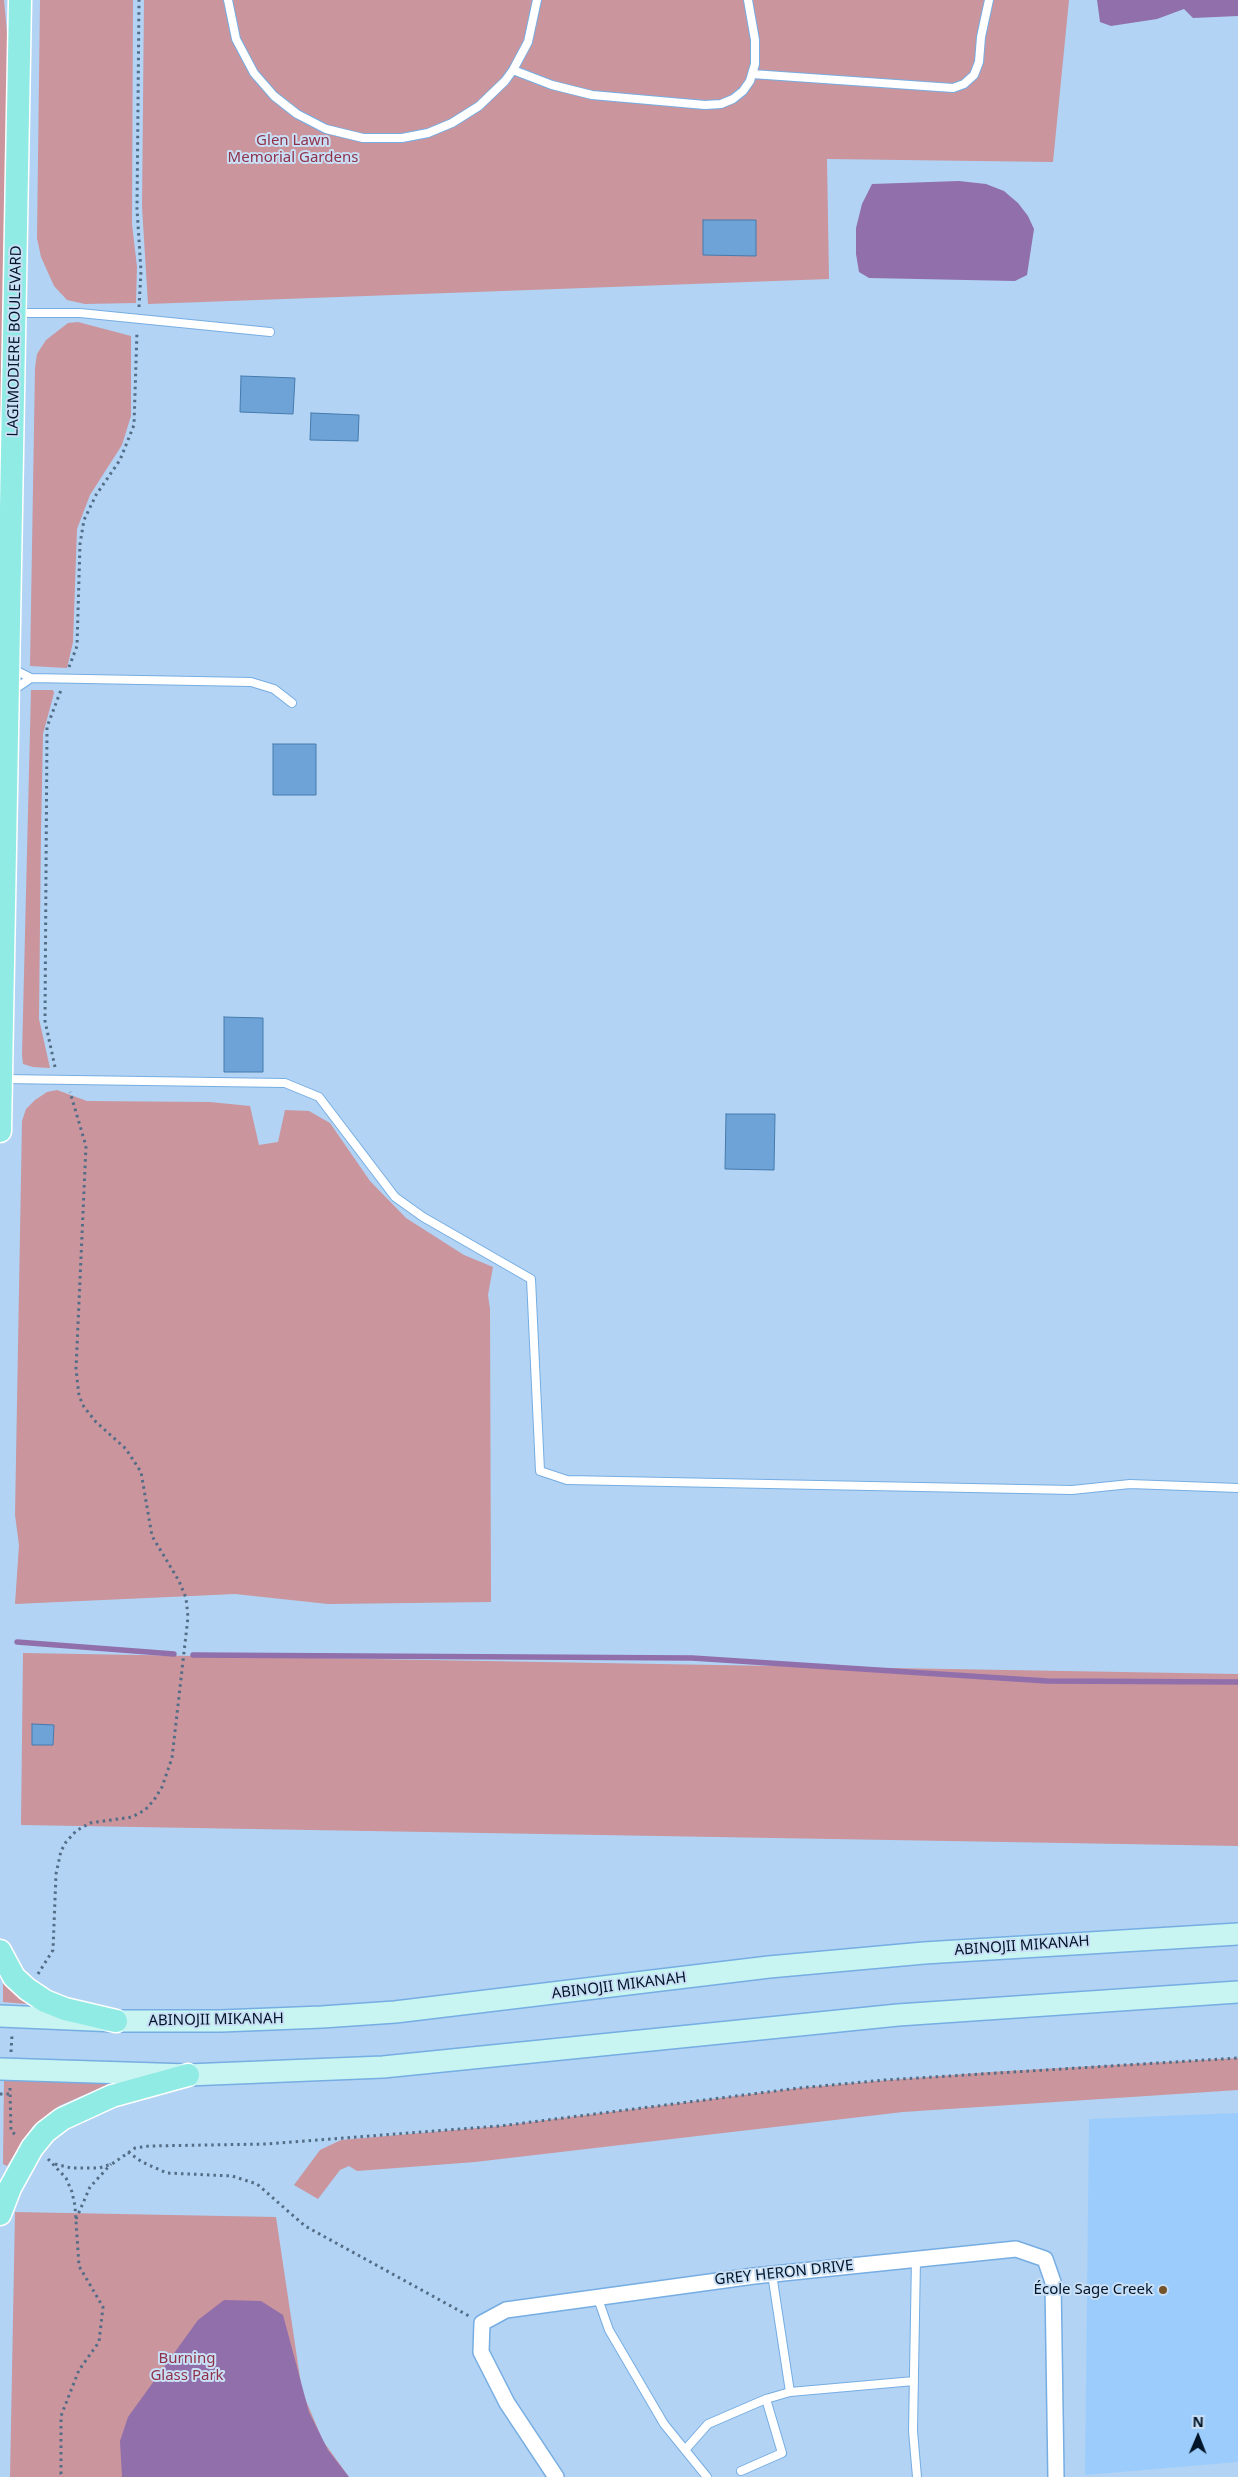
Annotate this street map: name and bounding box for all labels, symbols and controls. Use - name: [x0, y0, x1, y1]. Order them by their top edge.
- park label: Glen Lawn Memorial Gardens: [228, 132, 358, 167]
- street label: LAGIMODIERE BOULEVARD: [4, 245, 26, 437]
- street label: ABINOJII MIKANAH: [954, 1932, 1090, 1960]
- street label: ABINOJII MIKANAH: [551, 1969, 687, 2003]
- street label: ABINOJII MIKANAH: [148, 2010, 284, 2030]
- street label: GREY HERON DRIVE: [714, 2257, 854, 2289]
- place label: École Sage Creek: [1034, 2281, 1153, 2299]
- marker: École Sage Creek: [1157, 2284, 1169, 2296]
- park label: Burning Glass Park: [150, 2350, 224, 2385]
- north arrow: [1173, 2412, 1223, 2462]
- text: N: [1192, 2412, 1204, 2431]

